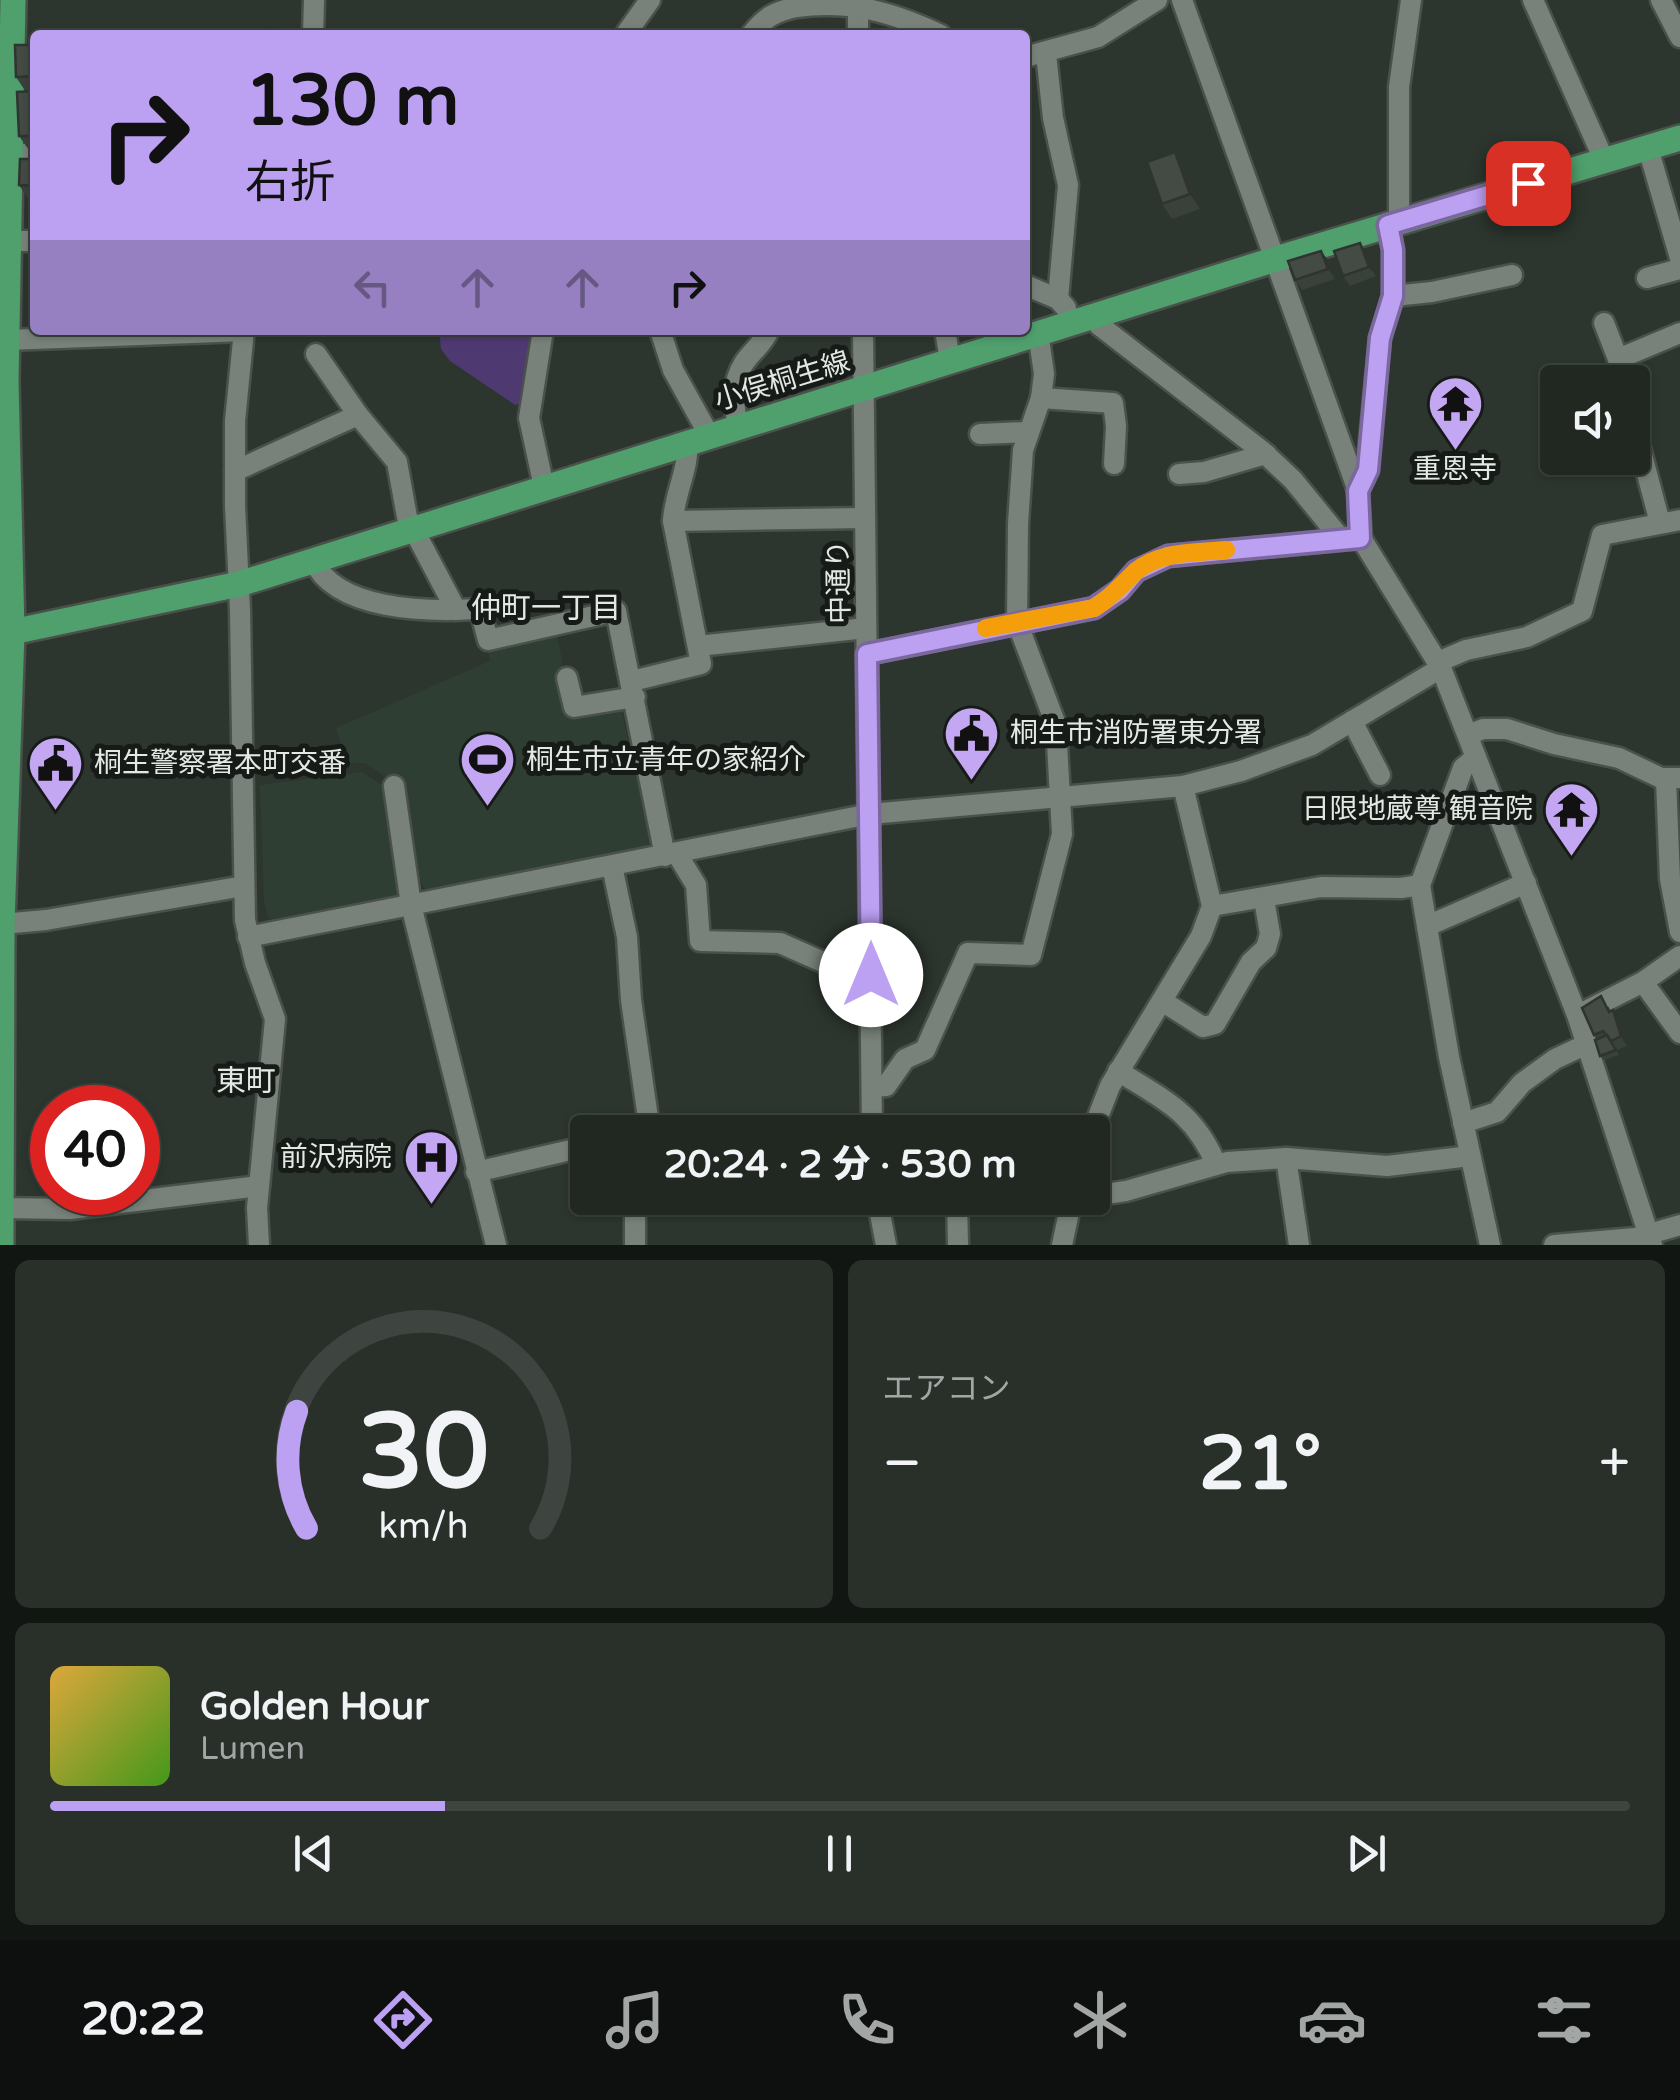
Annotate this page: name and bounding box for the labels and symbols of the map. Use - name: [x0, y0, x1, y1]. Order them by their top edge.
- pin: [1486, 141, 1571, 226]
- street label: 小俣桐生線: [710, 344, 854, 418]
- temple icon: 重恩寺: [1425, 373, 1485, 452]
- place label: 重恩寺: [1413, 452, 1497, 486]
- street label: 中通り: [821, 540, 857, 624]
- district label: 仲町一丁目: [471, 590, 621, 627]
- public building icon: 桐生市消防署東分署: [941, 703, 1001, 782]
- place label: 桐生市消防署東分署: [1010, 716, 1262, 750]
- sports icon: 桐生市立青年の家紹介: [457, 730, 517, 809]
- public building icon: 桐生警察署本町交番: [25, 733, 85, 812]
- place label: 桐生市立青年の家紹介: [526, 743, 806, 777]
- place label: 桐生警察署本町交番: [94, 746, 346, 780]
- temple icon: 日限地蔵尊 観音院: [1542, 779, 1602, 858]
- place label: 日限地蔵尊 観音院: [1302, 792, 1533, 826]
- position arrow: [819, 923, 923, 1027]
- district label: 東町: [216, 1063, 276, 1100]
- speed limit sign: 40: [30, 1085, 160, 1215]
- hospital icon: 前沢病院: [401, 1127, 461, 1206]
- place label: 前沢病院: [280, 1140, 392, 1174]

